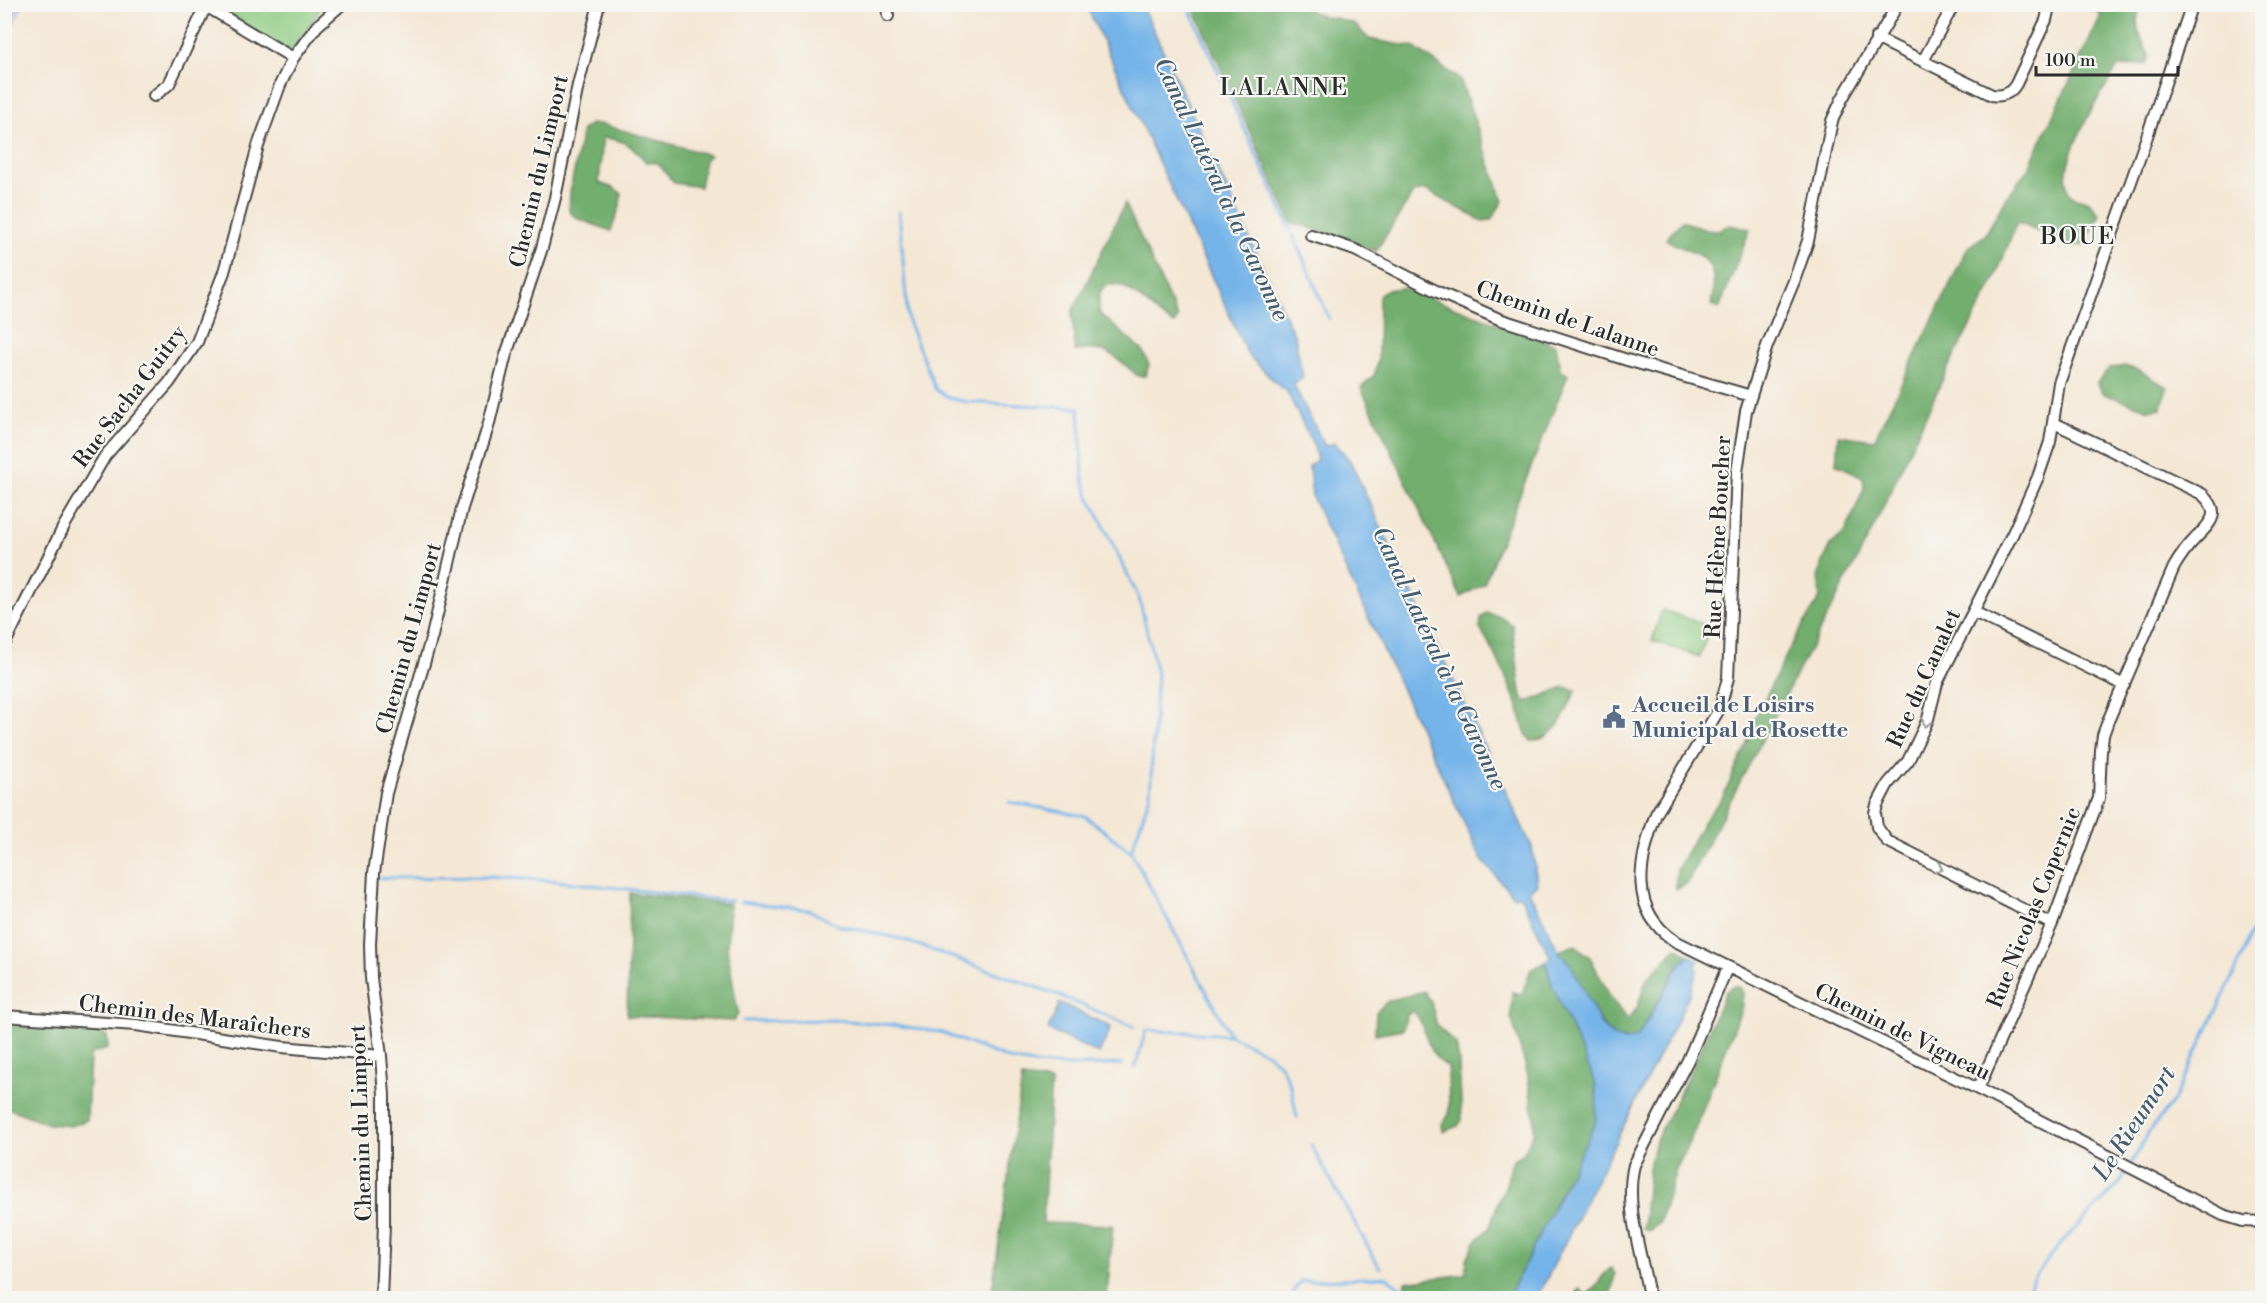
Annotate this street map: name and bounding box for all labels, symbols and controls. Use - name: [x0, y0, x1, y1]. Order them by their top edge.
- scale bar: [2036, 39, 2178, 77]
- text: 100 m: [2045, 49, 2096, 72]
- water label: Canal Latéral à la Garonne: [1147, 53, 1295, 326]
- street label: Chemin du Limport: [504, 72, 575, 270]
- district label: LALANNE: [1219, 73, 1349, 103]
- district label: BOUE: [2039, 222, 2116, 252]
- street label: Chemin de Lalanne: [1472, 275, 1663, 363]
- street label: Rue Sacha Guitry: [68, 320, 193, 473]
- street label: Rue Hélène Boucher: [1700, 435, 1737, 639]
- water label: Canal Latéral à la Garonne: [1365, 522, 1513, 795]
- street label: Chemin du Limport: [371, 540, 448, 737]
- street label: Rue du Canalet: [1882, 605, 1967, 752]
- place label: Accueil de Loisirs Municipal de Rosette: [1631, 692, 1849, 744]
- public building icon: Accueil de Loisirs Municipal de Rosette: [1601, 704, 1627, 730]
- one-way arrow: [1921, 716, 1933, 727]
- street label: Rue Nicolas Copernic: [1982, 803, 2087, 1012]
- one-way arrow: [1933, 860, 1944, 872]
- street label: Chemin de Vigneau: [1810, 978, 1995, 1087]
- street label: Chemin des Maraîchers: [77, 990, 313, 1045]
- street label: Chemin du Limport: [345, 1024, 378, 1222]
- water label: Le Rieumort: [2086, 1060, 2183, 1187]

